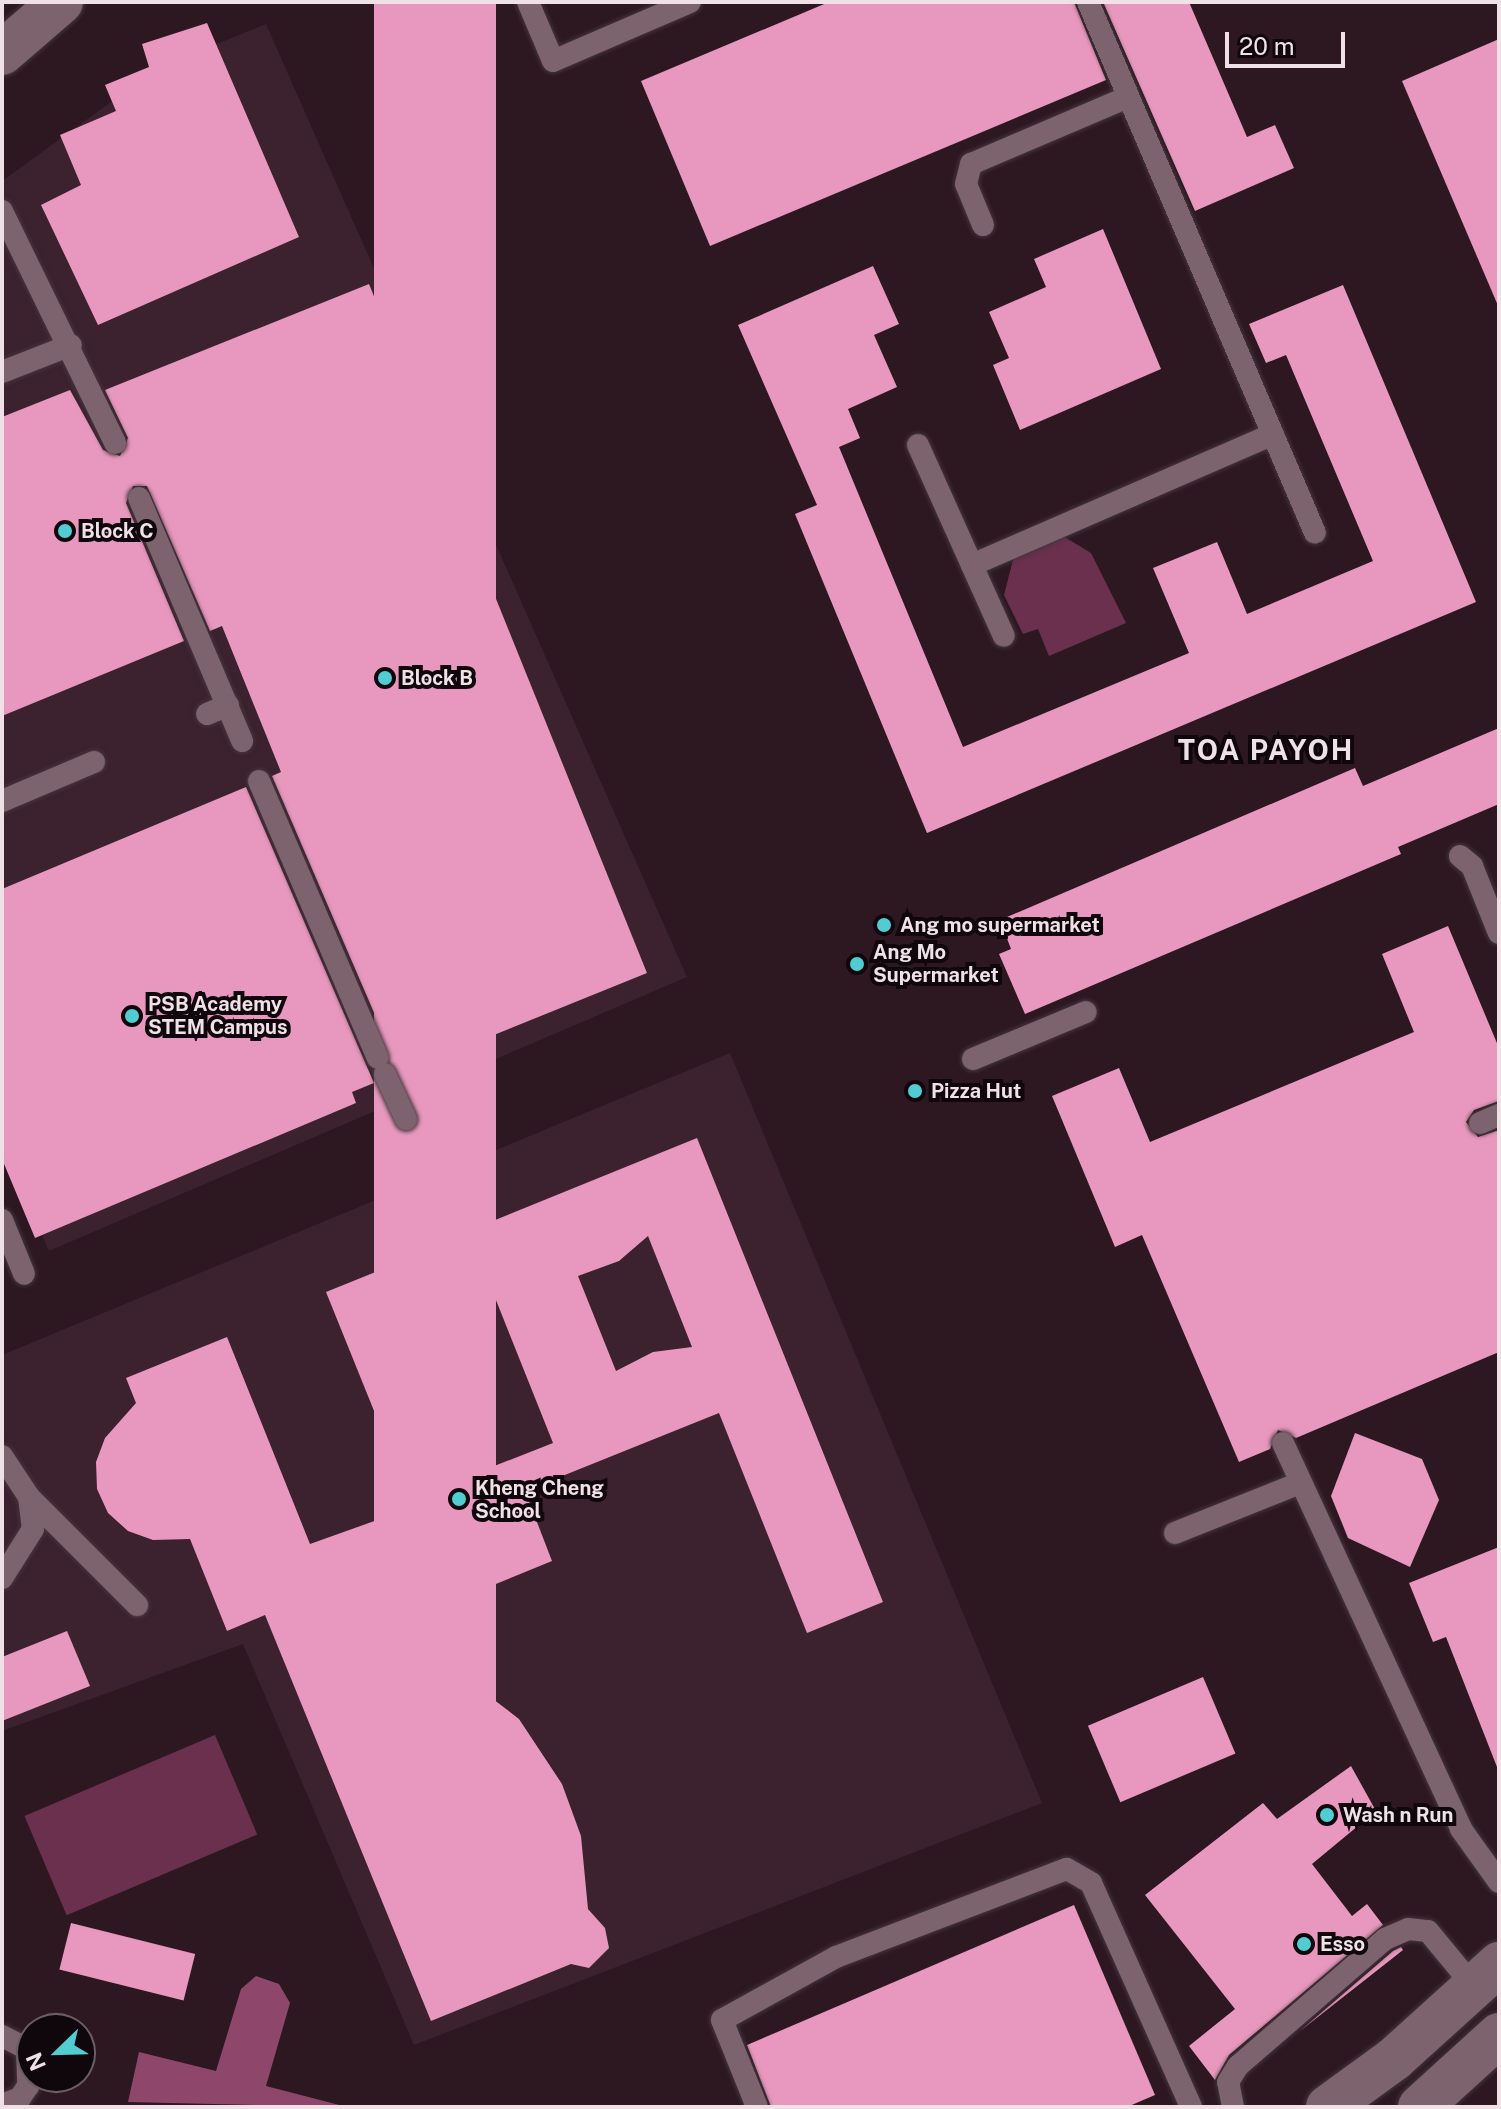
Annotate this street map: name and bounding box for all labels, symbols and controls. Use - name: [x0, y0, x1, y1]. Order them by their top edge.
- scale bar: [1229, 16, 1349, 66]
- text: 20 m: [1239, 32, 1295, 60]
- place label: Block C: [81, 519, 154, 543]
- marker: Block C: [56, 522, 74, 540]
- place label: Block B: [401, 666, 473, 690]
- marker: Block B: [376, 669, 394, 687]
- district label: TOA PAYOH: [1178, 733, 1354, 767]
- place label: Ang mo supermarket: [900, 913, 1100, 937]
- marker: Ang mo supermarket: [875, 916, 893, 934]
- place label: Ang Mo Supermarket: [873, 940, 999, 987]
- marker: Ang Mo Supermarket: [848, 955, 866, 973]
- place label: PSB Academy STEM Campus: [148, 992, 288, 1039]
- marker: PSB Academy STEM Campus: [123, 1007, 141, 1025]
- place label: Pizza Hut: [931, 1079, 1021, 1103]
- marker: Pizza Hut: [906, 1082, 924, 1100]
- place label: Kheng Cheng School: [475, 1476, 604, 1523]
- marker: Kheng Cheng School: [450, 1490, 468, 1508]
- place label: Wash n Run: [1343, 1803, 1453, 1827]
- marker: Wash n Run: [1318, 1806, 1336, 1824]
- place label: Esso: [1320, 1932, 1365, 1956]
- marker: Esso: [1295, 1935, 1313, 1953]
- north arrow: [16, 2013, 96, 2093]
- text: N: [20, 2049, 51, 2075]

